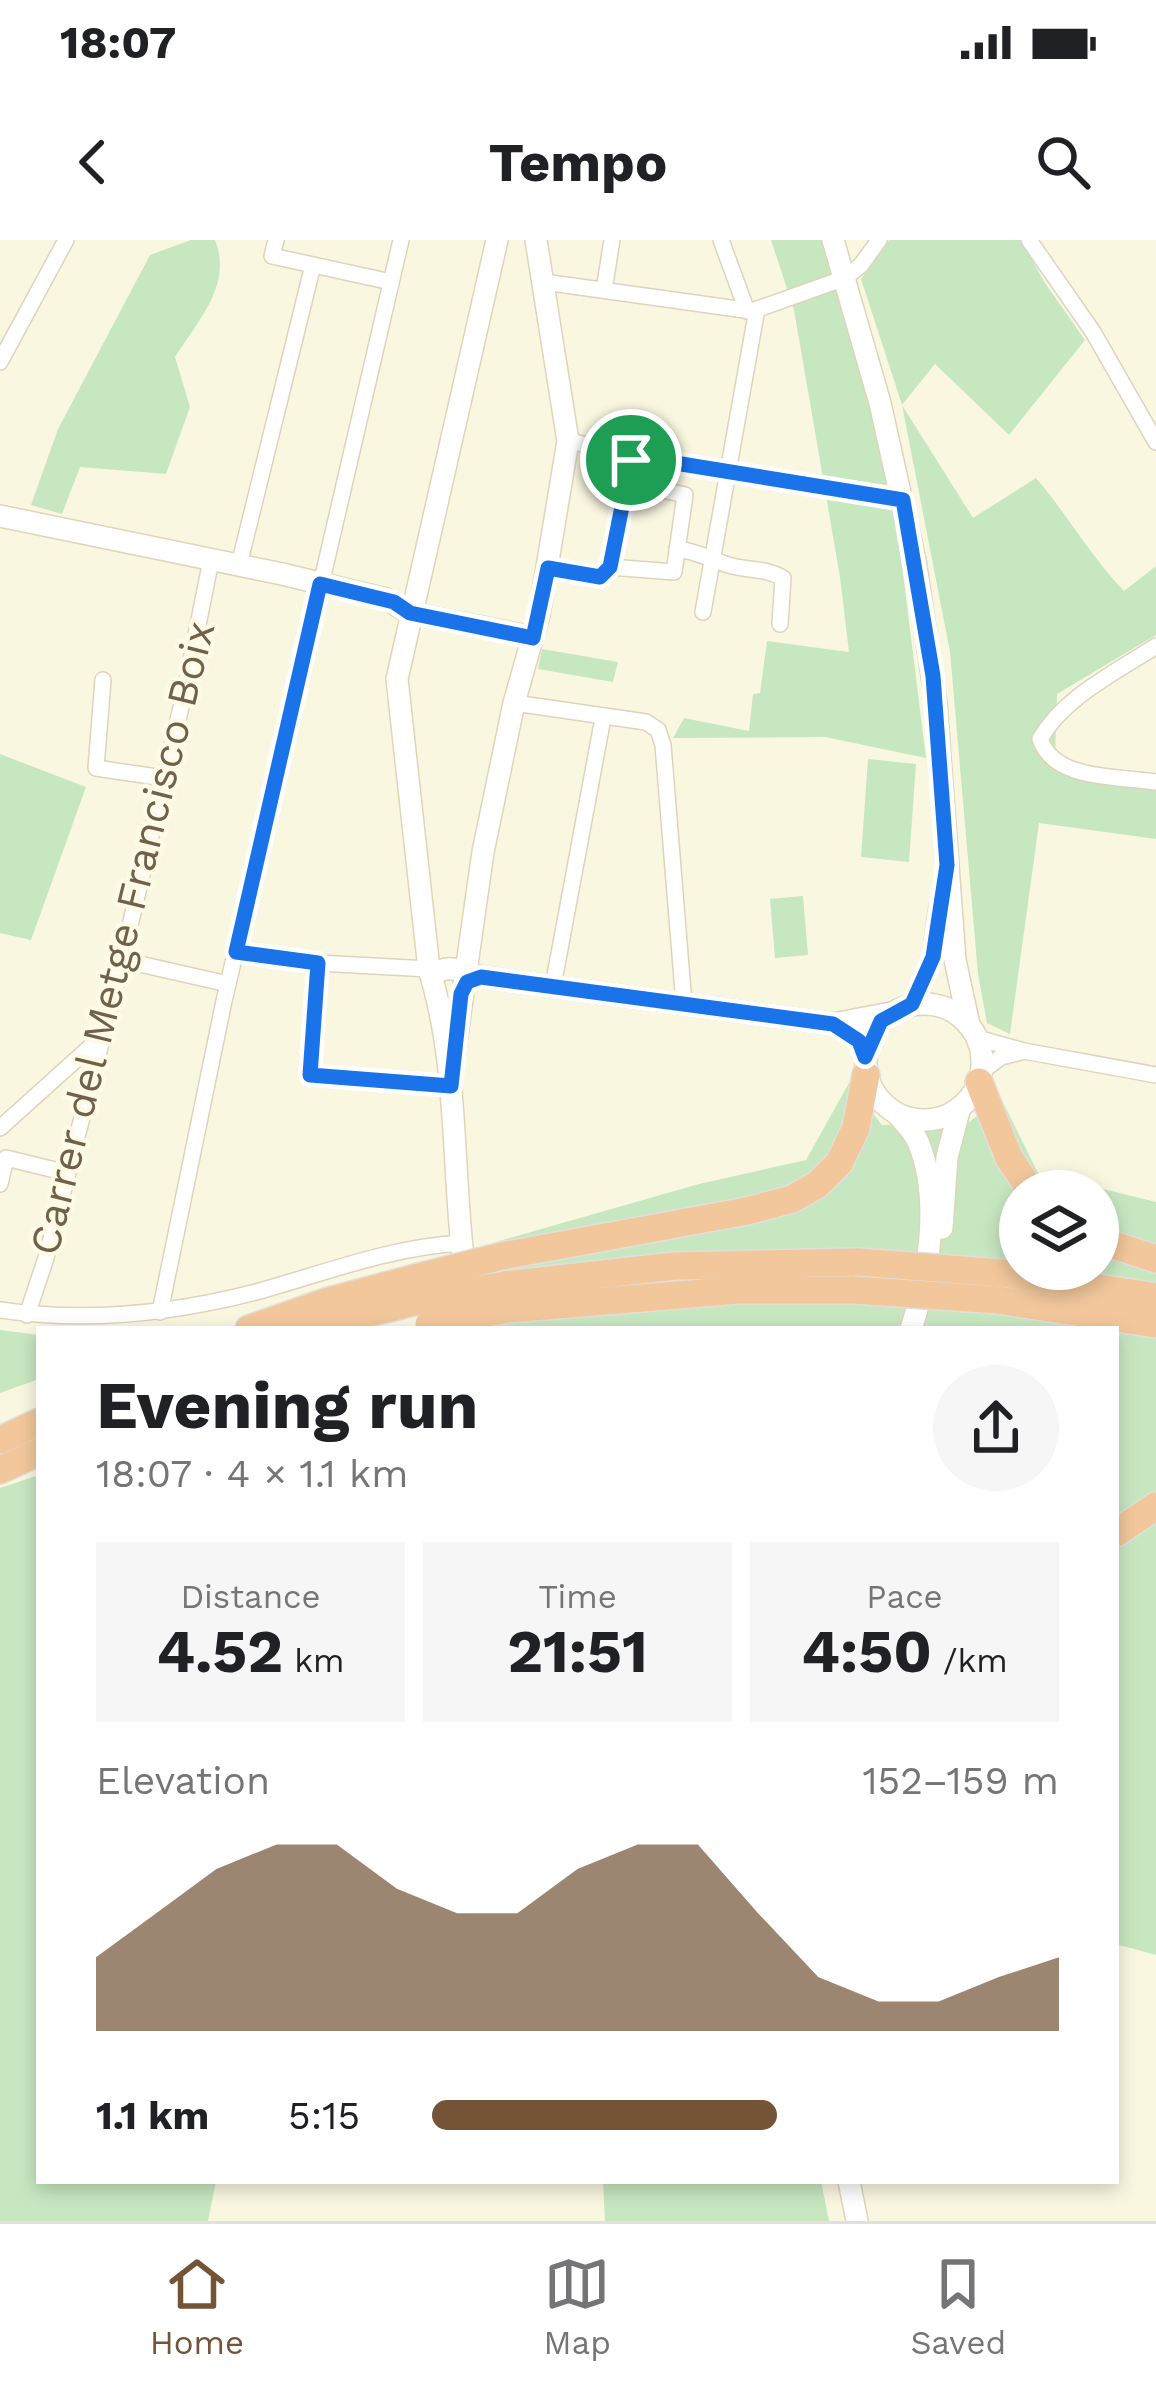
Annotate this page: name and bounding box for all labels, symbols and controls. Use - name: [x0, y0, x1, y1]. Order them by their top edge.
- text: 18:07: [60, 16, 176, 69]
- icon: back: [60, 129, 126, 195]
- icon: search: [1030, 129, 1096, 195]
- text: Tempo: [489, 131, 667, 194]
- pin: [580, 409, 682, 511]
- icon: arrive: [598, 427, 664, 493]
- street label: Carrer del Metge Francisco Boix: [19, 616, 225, 1260]
- map controls: [999, 1170, 1119, 1290]
- button: layers: [999, 1170, 1119, 1290]
- button: share: [933, 1365, 1059, 1491]
- text: Evening run: [96, 1367, 478, 1444]
- text: 18:07 · 4 × 1.1 km: [96, 1451, 408, 1496]
- text: Distance: [180, 1577, 321, 1616]
- text: Time: [538, 1577, 617, 1616]
- text: Pace: [866, 1577, 943, 1616]
- text: 4.52: [156, 1616, 283, 1687]
- text: 21:51: [507, 1616, 648, 1687]
- text: 4:50: [801, 1616, 932, 1687]
- text: km: [283, 1641, 345, 1680]
- text: /km: [932, 1641, 1008, 1680]
- text: Elevation: [96, 1758, 270, 1803]
- text: 152–159 m: [862, 1758, 1059, 1803]
- text: 1.1 km: [96, 2093, 209, 2138]
- text: 5:15: [288, 2093, 360, 2138]
- tab: Home: [150, 2251, 244, 2362]
- tab: Map: [544, 2251, 611, 2362]
- tab: Saved: [910, 2251, 1006, 2362]

